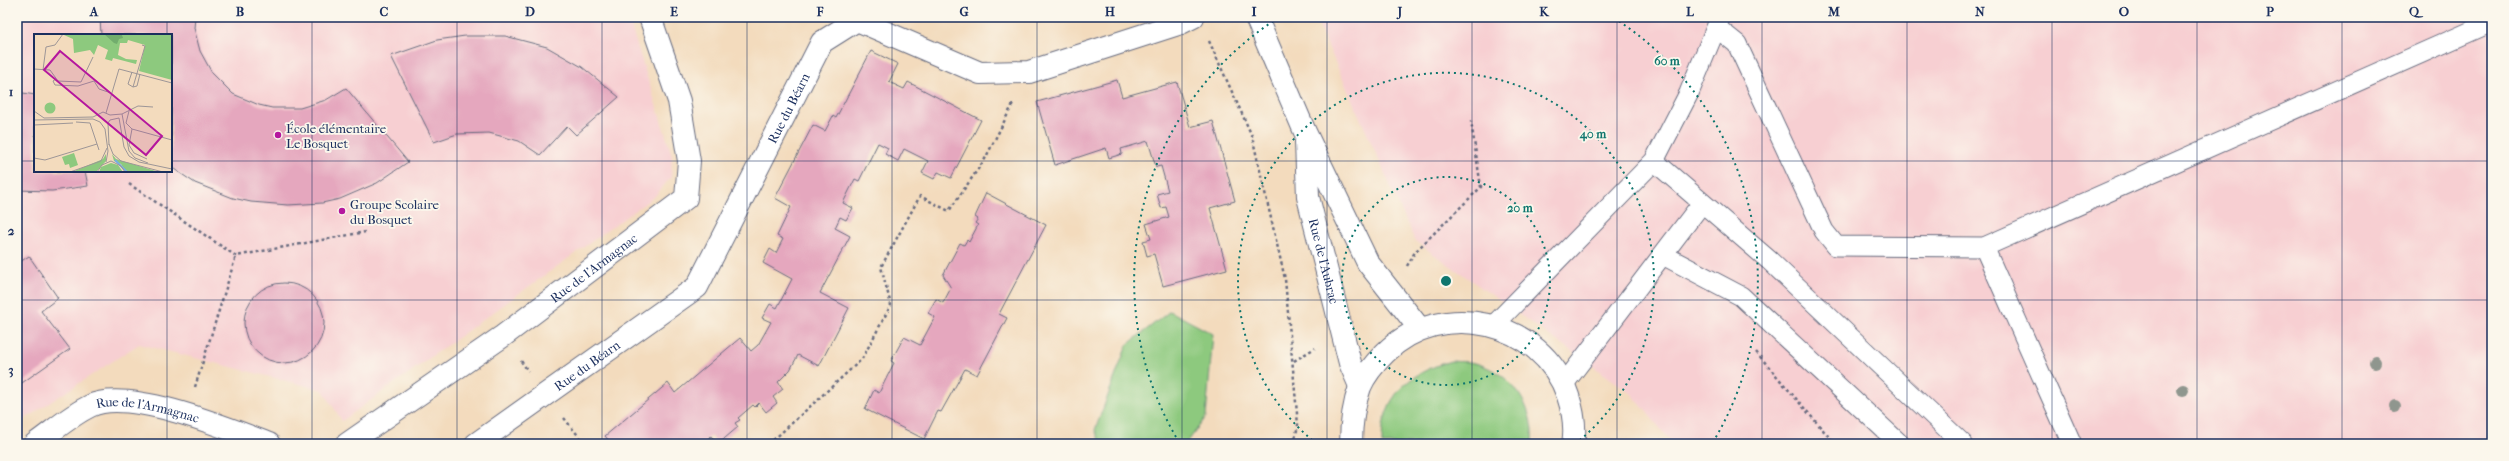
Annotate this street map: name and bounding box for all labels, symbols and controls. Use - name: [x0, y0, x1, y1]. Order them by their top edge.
- text: A: [89, 4, 99, 19]
- text: B: [236, 4, 245, 19]
- text: C: [380, 4, 389, 19]
- text: D: [525, 4, 535, 19]
- text: E: [670, 4, 678, 19]
- text: F: [816, 4, 824, 19]
- text: G: [959, 4, 969, 19]
- text: H: [1105, 4, 1116, 19]
- text: I: [1251, 4, 1257, 19]
- text: J: [1396, 4, 1403, 20]
- text: K: [1539, 4, 1550, 19]
- text: L: [1686, 4, 1695, 19]
- text: M: [1827, 4, 1840, 19]
- text: N: [1975, 4, 1985, 19]
- text: O: [2119, 4, 2129, 19]
- text: P: [2266, 4, 2274, 19]
- text: Q: [2409, 4, 2424, 19]
- inset map: [34, 34, 172, 172]
- text: 60 m: [1654, 54, 1681, 68]
- street label: Rue du Béarn: [764, 70, 813, 146]
- text: 1: [9, 84, 14, 99]
- place label: École élémentaire Le Bosquet: [286, 121, 387, 151]
- text: 40 m: [1579, 127, 1607, 142]
- marker: École élémentaire Le Bosquet: [273, 130, 283, 140]
- place label: Groupe Scolaire du Bosquet: [350, 197, 440, 227]
- text: 20 m: [1507, 201, 1534, 215]
- marker: Groupe Scolaire du Bosquet: [337, 206, 347, 216]
- street label: Rue de l'Aubrac: [1306, 217, 1342, 305]
- text: 2: [8, 223, 15, 238]
- street label: Rue de l'Armagnac: [547, 230, 640, 305]
- centre of rings: [1439, 274, 1453, 288]
- street label: Rue du Béarn: [551, 337, 623, 394]
- text: 3: [8, 362, 14, 378]
- street label: Rue de l'Armagnac: [94, 394, 201, 426]

